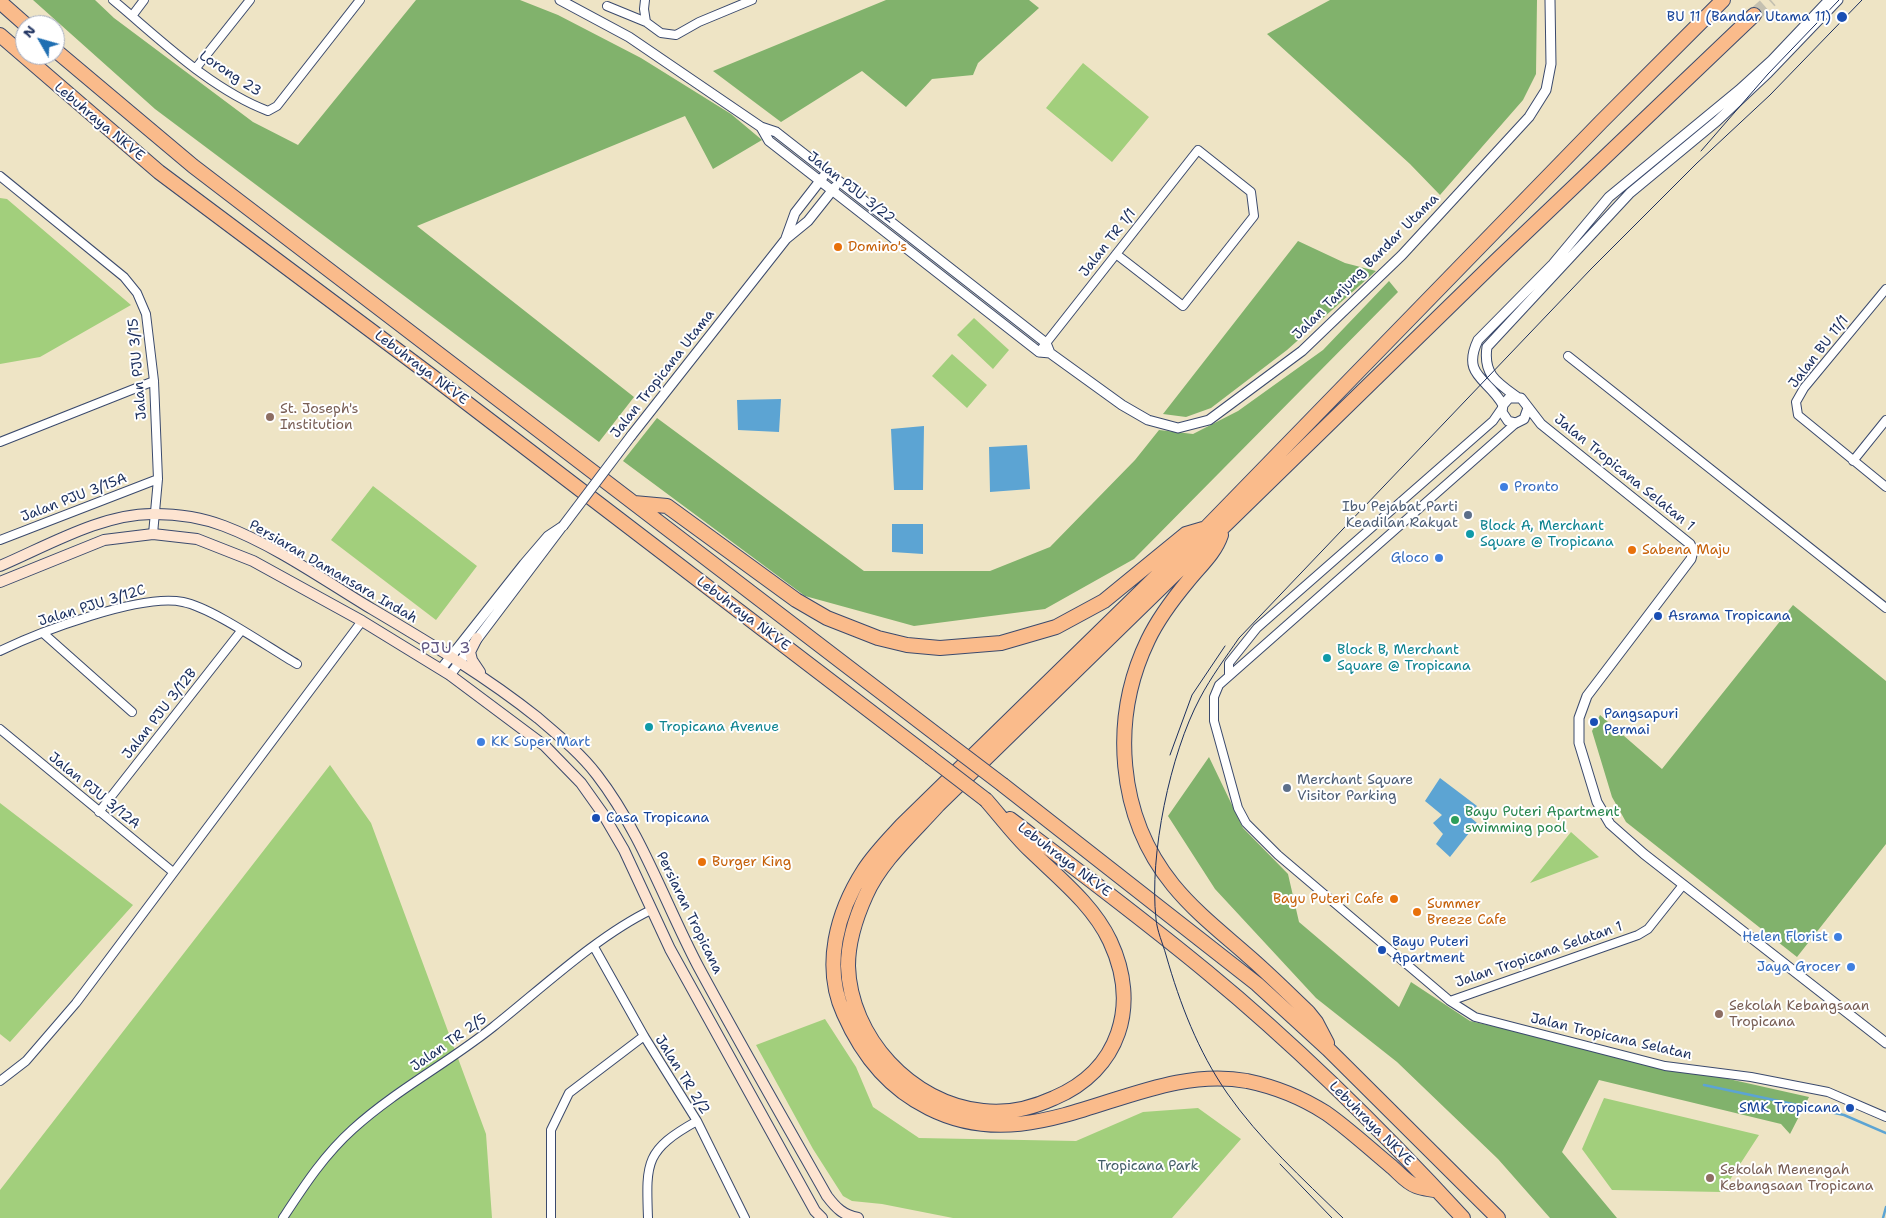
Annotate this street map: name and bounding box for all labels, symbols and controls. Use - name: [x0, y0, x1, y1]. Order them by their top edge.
- place label: BU 11 (Bandar Utama 11): [1667, 9, 1831, 25]
- marker: BU 11 (Bandar Utama 11): [1835, 10, 1849, 24]
- north arrow: [15, 15, 65, 65]
- text: N: [18, 21, 39, 41]
- street label: Lorong 23: [196, 48, 264, 100]
- street label: Lebuhraya NKVE: [50, 79, 148, 165]
- street label: Jalan PJU 3/22: [804, 149, 898, 227]
- street label: Jalan Tanjung Bandar Utama: [1290, 191, 1442, 343]
- street label: Jalan TR 1/1: [1076, 206, 1140, 280]
- place label: Domino's: [848, 239, 907, 255]
- marker: Domino's: [832, 241, 844, 253]
- street label: Jalan Tropicana Utama: [608, 306, 718, 442]
- street label: Jalan BU 11/1: [1785, 312, 1853, 392]
- street label: Jalan PJU 3/15: [125, 317, 151, 421]
- street label: Lebuhraya NKVE: [371, 327, 471, 409]
- place label: St. Joseph's Institution: [280, 401, 358, 434]
- marker: St. Joseph's Institution: [264, 411, 276, 423]
- street label: Jalan Tropicana Selatan 1: [1550, 411, 1698, 535]
- street label: Jalan PJU 3/15A: [19, 470, 129, 526]
- place label: Pronto: [1514, 479, 1559, 495]
- marker: Pronto: [1498, 481, 1510, 493]
- place label: Ibu Pejabat Parti Keadilan Rakyat: [1342, 499, 1458, 532]
- marker: Ibu Pejabat Parti Keadilan Rakyat: [1462, 509, 1474, 521]
- street label: Persiaran Damansara Indah: [246, 517, 420, 627]
- place label: Block A, Merchant Square @ Tropicana: [1480, 518, 1614, 550]
- marker: Block A, Merchant Square @ Tropicana: [1464, 528, 1476, 540]
- place label: Sabena Maju: [1642, 542, 1730, 558]
- marker: Sabena Maju: [1626, 544, 1638, 556]
- place label: Gloco: [1391, 550, 1429, 566]
- marker: Gloco: [1433, 552, 1445, 564]
- street label: Lebuhraya NKVE: [693, 573, 793, 655]
- street label: Jalan PJU 3/12C: [37, 582, 147, 630]
- place label: Asrama Tropicana: [1668, 608, 1791, 624]
- marker: Asrama Tropicana: [1652, 610, 1664, 622]
- district label: PJU 3: [420, 639, 472, 659]
- place label: Block B, Merchant Square @ Tropicana: [1337, 642, 1471, 674]
- marker: Block B, Merchant Square @ Tropicana: [1321, 652, 1333, 664]
- street label: Jalan PJU 3/12B: [119, 665, 201, 763]
- place label: Pangsapuri Permai: [1604, 706, 1678, 739]
- marker: Pangsapuri Permai: [1588, 716, 1600, 728]
- place label: Tropicana Avenue: [659, 719, 779, 735]
- marker: Tropicana Avenue: [643, 721, 655, 733]
- place label: KK Super Mart: [491, 734, 590, 750]
- marker: KK Super Mart: [475, 736, 487, 748]
- street label: Jalan PJU 3/12A: [45, 749, 143, 833]
- place label: Merchant Square Visitor Parking: [1297, 772, 1413, 804]
- marker: Merchant Square Visitor Parking: [1281, 782, 1293, 794]
- place label: Bayu Puteri Apartment swimming pool: [1465, 804, 1620, 836]
- place label: Casa Tropicana: [606, 810, 709, 826]
- marker: Casa Tropicana: [590, 812, 602, 824]
- marker: Bayu Puteri Apartment swimming pool: [1449, 814, 1461, 826]
- street label: Lebuhraya NKVE: [1014, 819, 1114, 901]
- street label: Persiaran Tropicana: [652, 849, 726, 977]
- place label: Burger King: [712, 854, 791, 870]
- marker: Burger King: [696, 856, 708, 868]
- place label: Bayu Puteri Cafe: [1273, 891, 1384, 907]
- marker: Bayu Puteri Cafe: [1388, 893, 1400, 905]
- place label: Summer Breeze Cafe: [1427, 896, 1507, 929]
- marker: Summer Breeze Cafe: [1411, 906, 1423, 918]
- street label: Jalan Tropicana Selatan 1: [1453, 918, 1625, 992]
- place label: Helen Florist: [1742, 929, 1828, 945]
- marker: Helen Florist: [1832, 931, 1844, 943]
- place label: Bayu Puteri Apartment: [1392, 934, 1469, 966]
- marker: Bayu Puteri Apartment: [1376, 944, 1388, 956]
- place label: Jaya Grocer: [1757, 959, 1841, 975]
- marker: Jaya Grocer: [1845, 961, 1857, 973]
- place label: Sekolah Kebangsaan Tropicana: [1729, 998, 1869, 1030]
- marker: Sekolah Kebangsaan Tropicana: [1713, 1008, 1725, 1020]
- street label: Jalan Tropicana Selatan: [1529, 1010, 1693, 1064]
- street label: Jalan TR 2/5: [408, 1011, 490, 1075]
- street label: Jalan TR 2/2: [651, 1032, 713, 1118]
- street label: Lebuhraya NKVE: [1325, 1078, 1417, 1170]
- place label: SMK Tropicana: [1739, 1100, 1840, 1116]
- marker: SMK Tropicana: [1844, 1102, 1856, 1114]
- park label: Tropicana Park: [1098, 1158, 1198, 1174]
- place label: Sekolah Menengah Kebangsaan Tropicana: [1720, 1162, 1874, 1194]
- marker: Sekolah Menengah Kebangsaan Tropicana: [1704, 1172, 1716, 1184]

